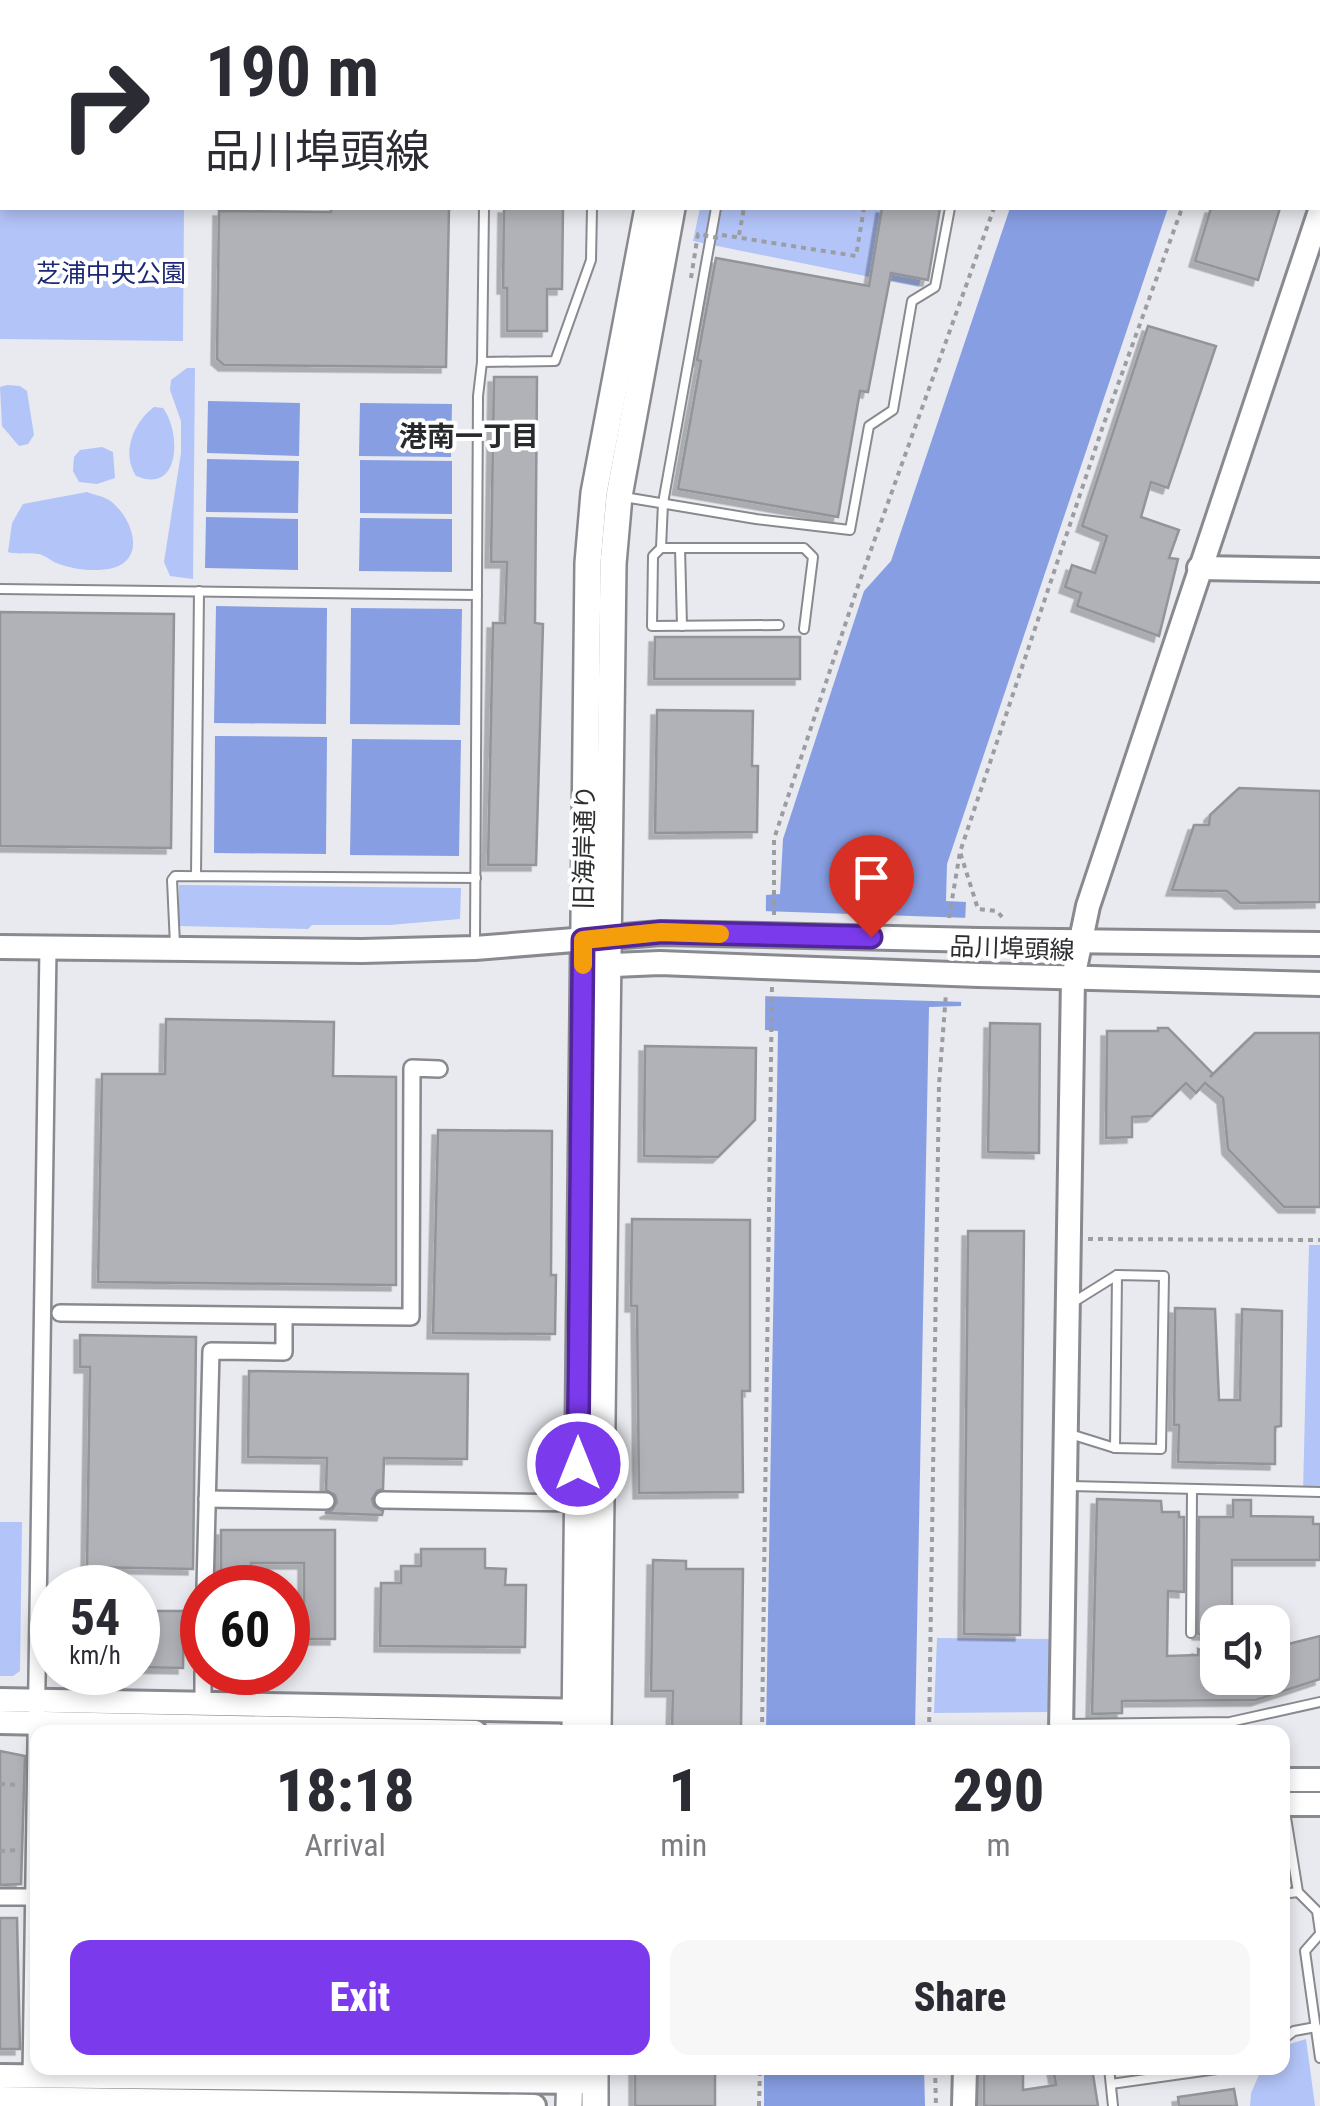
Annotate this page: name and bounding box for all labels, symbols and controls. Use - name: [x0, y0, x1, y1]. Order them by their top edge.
- text: 190 m: [205, 31, 379, 113]
- icon: right: [40, 40, 170, 170]
- text: 品川埠頭線: [205, 125, 430, 178]
- park label: 芝浦中央公園: [36, 259, 186, 288]
- district label: 港南一丁目: [399, 420, 539, 453]
- street label: 旧海岸通り: [569, 784, 600, 910]
- pin: [829, 835, 914, 938]
- icon: arrive: [844, 850, 899, 905]
- street label: 品川埠頭線: [949, 932, 1075, 965]
- position arrow: [526, 1412, 630, 1516]
- speed limit sign: 60: [180, 1565, 310, 1695]
- text: 54: [70, 1589, 120, 1647]
- map controls: [1200, 1605, 1290, 1695]
- button: sound: [1200, 1605, 1290, 1695]
- text: km/h: [69, 1641, 121, 1670]
- text: 18:18: [276, 1755, 415, 1826]
- text: 1: [668, 1755, 699, 1826]
- text: 290: [953, 1755, 1044, 1826]
- text: Arrival: [304, 1826, 386, 1864]
- text: min: [660, 1826, 707, 1864]
- text: m: [987, 1826, 1011, 1864]
- button: Exit: [70, 1940, 650, 2055]
- button: Share: [670, 1940, 1250, 2055]

